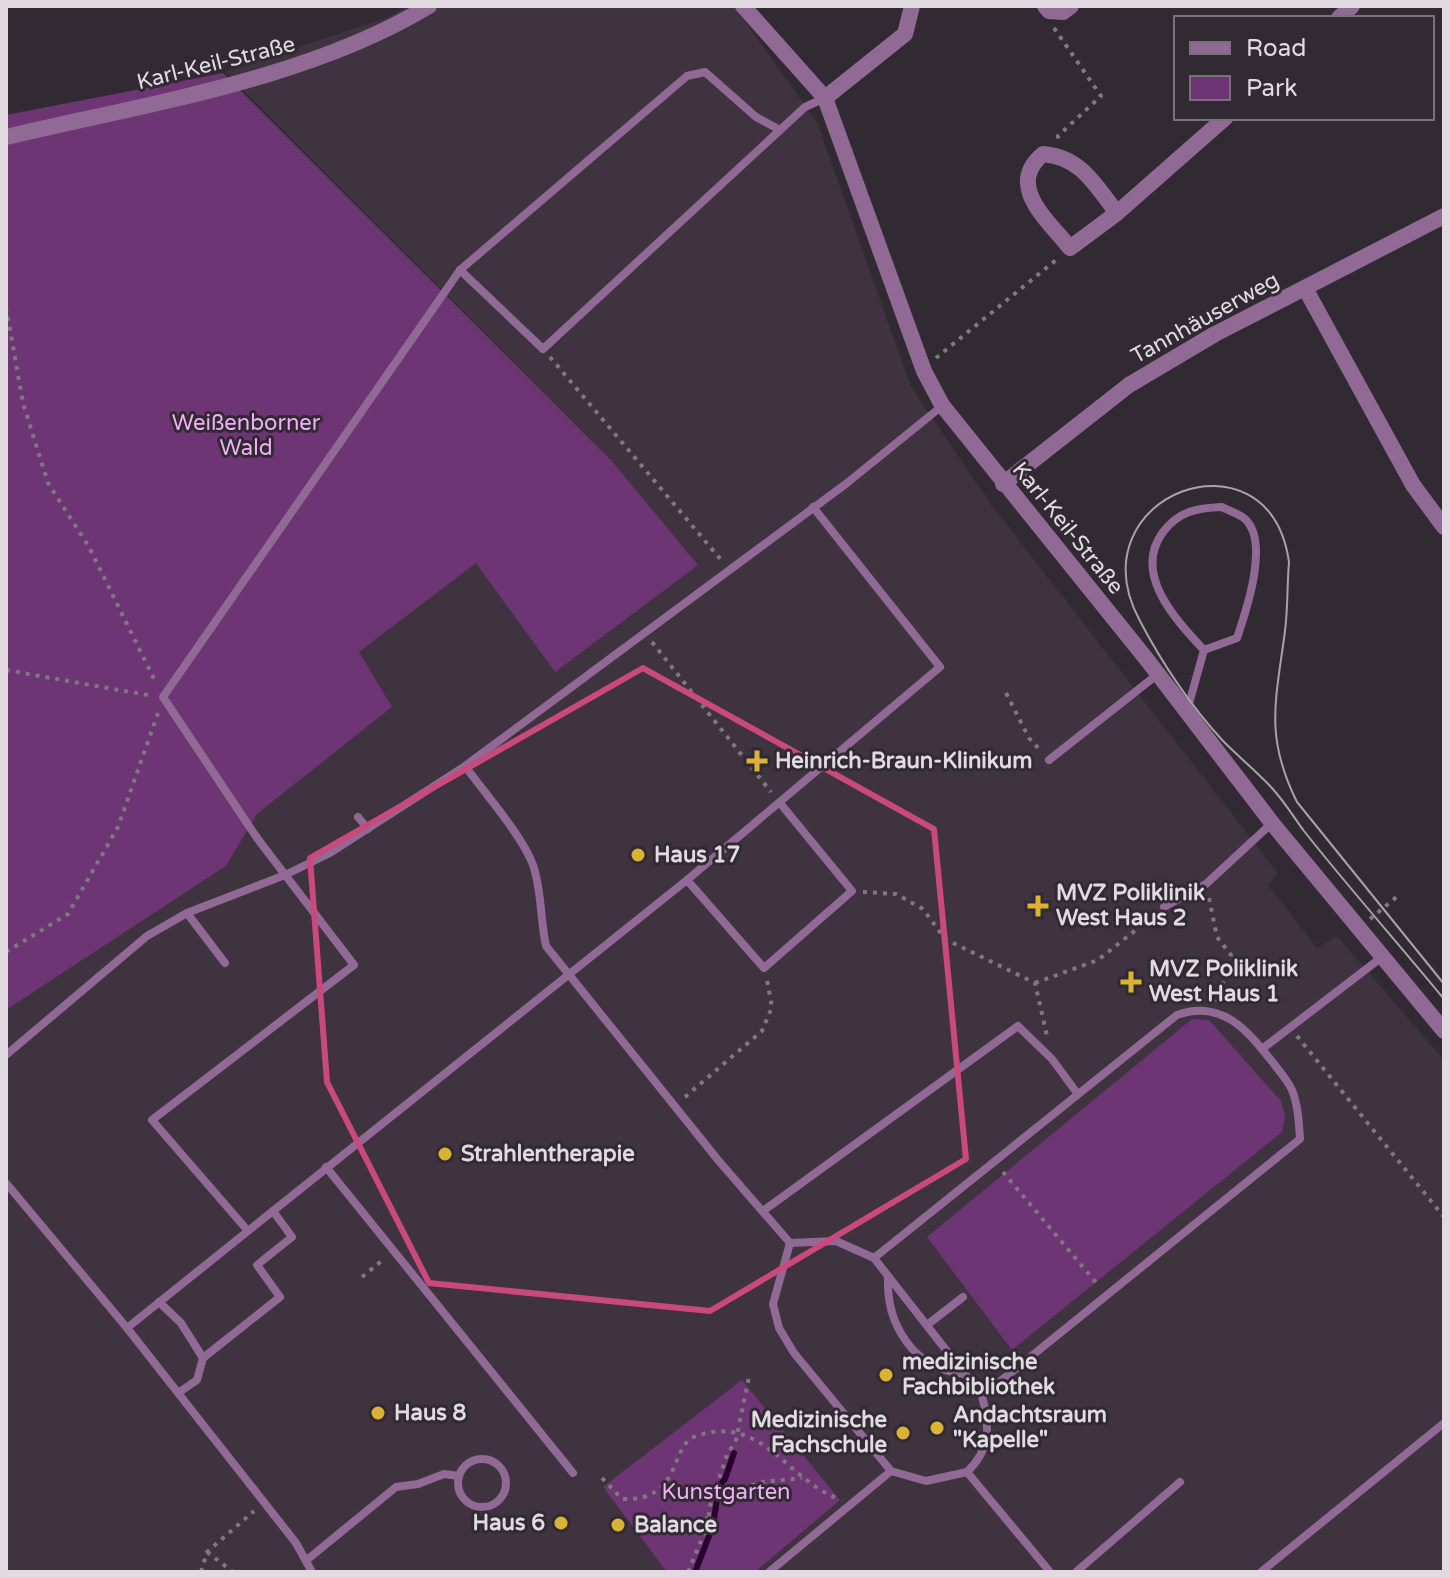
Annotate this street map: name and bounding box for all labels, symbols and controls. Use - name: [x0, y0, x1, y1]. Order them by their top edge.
- legend: [1174, 16, 1434, 120]
- street label: Karl-Keil-Straße: [134, 31, 298, 95]
- text: Road: [1246, 34, 1306, 63]
- text: Park: [1246, 74, 1297, 103]
- street label: Tannhäuserweg: [1127, 267, 1283, 369]
- park label: Weißenborner Wald: [172, 410, 321, 461]
- street label: Karl-Keil-Straße: [1007, 457, 1129, 599]
- place label: Heinrich-Braun-Klinikum: [775, 748, 1032, 774]
- marker: Heinrich-Braun-Klinikum: [746, 750, 768, 772]
- place label: Haus 17: [654, 842, 740, 868]
- marker: Haus 17: [629, 846, 647, 864]
- place label: MVZ Poliklinik West Haus 2: [1056, 880, 1205, 931]
- marker: MVZ Poliklinik West Haus 2: [1027, 895, 1049, 917]
- place label: MVZ Poliklinik West Haus 1: [1149, 956, 1298, 1007]
- marker: MVZ Poliklinik West Haus 1: [1120, 971, 1142, 993]
- place label: Strahlentherapie: [461, 1141, 635, 1167]
- marker: Strahlentherapie: [436, 1145, 454, 1163]
- place label: medizinische Fachbibliothek: [902, 1349, 1055, 1400]
- marker: medizinische Fachbibliothek: [877, 1366, 895, 1384]
- place label: Haus 8: [394, 1400, 467, 1426]
- place label: Andachtsraum "Kapelle": [953, 1402, 1107, 1453]
- marker: Haus 8: [369, 1404, 387, 1422]
- place label: Medizinische Fachschule: [751, 1407, 887, 1458]
- marker: Andachtsraum "Kapelle": [928, 1419, 946, 1437]
- marker: Medizinische Fachschule: [894, 1424, 912, 1442]
- park label: Kunstgarten: [661, 1479, 791, 1505]
- place label: Haus 6: [473, 1510, 545, 1536]
- place label: Balance: [634, 1512, 717, 1538]
- marker: Haus 6: [552, 1514, 570, 1532]
- marker: Balance: [609, 1516, 627, 1534]

